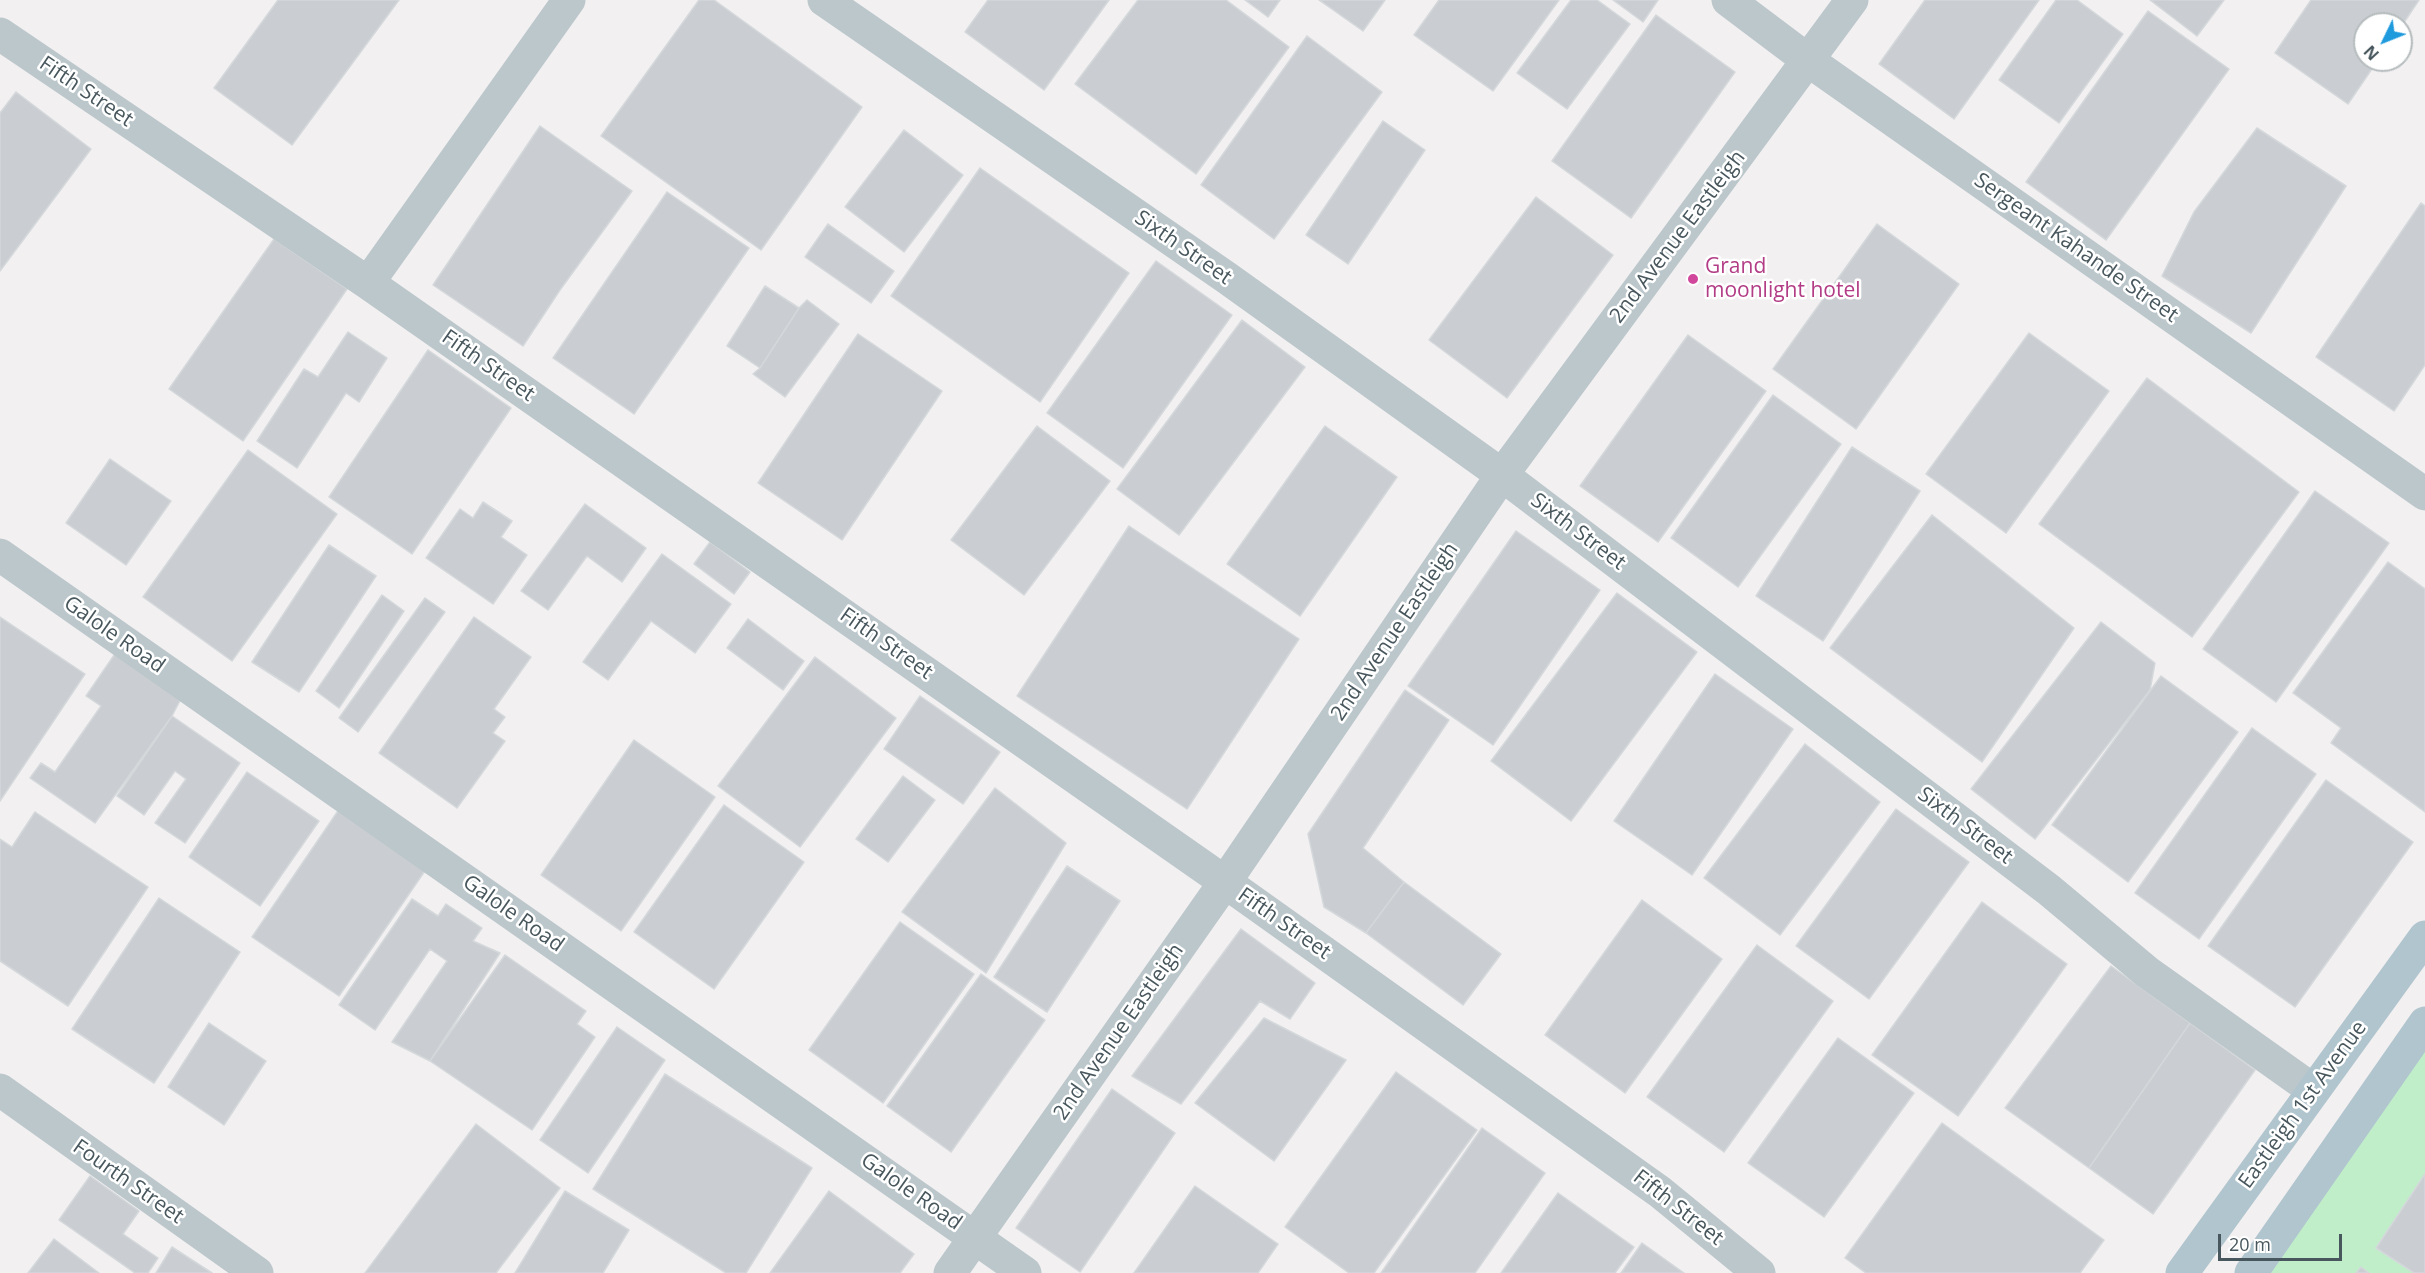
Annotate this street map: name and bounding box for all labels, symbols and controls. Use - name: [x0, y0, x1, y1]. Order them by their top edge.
- north arrow: [2353, 12, 2413, 72]
- text: N: [2359, 41, 2384, 65]
- street label: Fifth Street: [34, 51, 138, 133]
- street label: 2nd Avenue Eastleigh: [1605, 146, 1751, 328]
- street label: Sergeant Kahande Street: [1969, 168, 2183, 328]
- street label: Sixth Street: [1130, 205, 1236, 291]
- place label: Grand moonlight hotel: [1705, 254, 1861, 304]
- marker: Grand moonlight hotel: [1686, 272, 1700, 286]
- street label: Fifth Street: [437, 325, 539, 407]
- street label: Sixth Street: [1526, 488, 1630, 576]
- street label: 2nd Avenue Eastleigh: [1326, 538, 1464, 726]
- street label: Galole Road: [59, 591, 169, 679]
- street label: Fifth Street: [835, 603, 937, 685]
- street label: Sixth Street: [1913, 782, 2017, 870]
- street label: Galole Road: [458, 870, 568, 958]
- street label: Fifth Street: [1233, 883, 1335, 965]
- street label: 2nd Avenue Eastleigh: [1049, 939, 1189, 1125]
- street label: Eastleigh 1st Avenue: [2234, 1016, 2372, 1194]
- street label: Fourth Street: [68, 1135, 188, 1229]
- street label: Galole Road: [856, 1148, 966, 1236]
- street label: Fifth Street: [1628, 1165, 1728, 1251]
- scale bar: [2221, 1222, 2346, 1260]
- text: 20 m: [2229, 1232, 2271, 1256]

